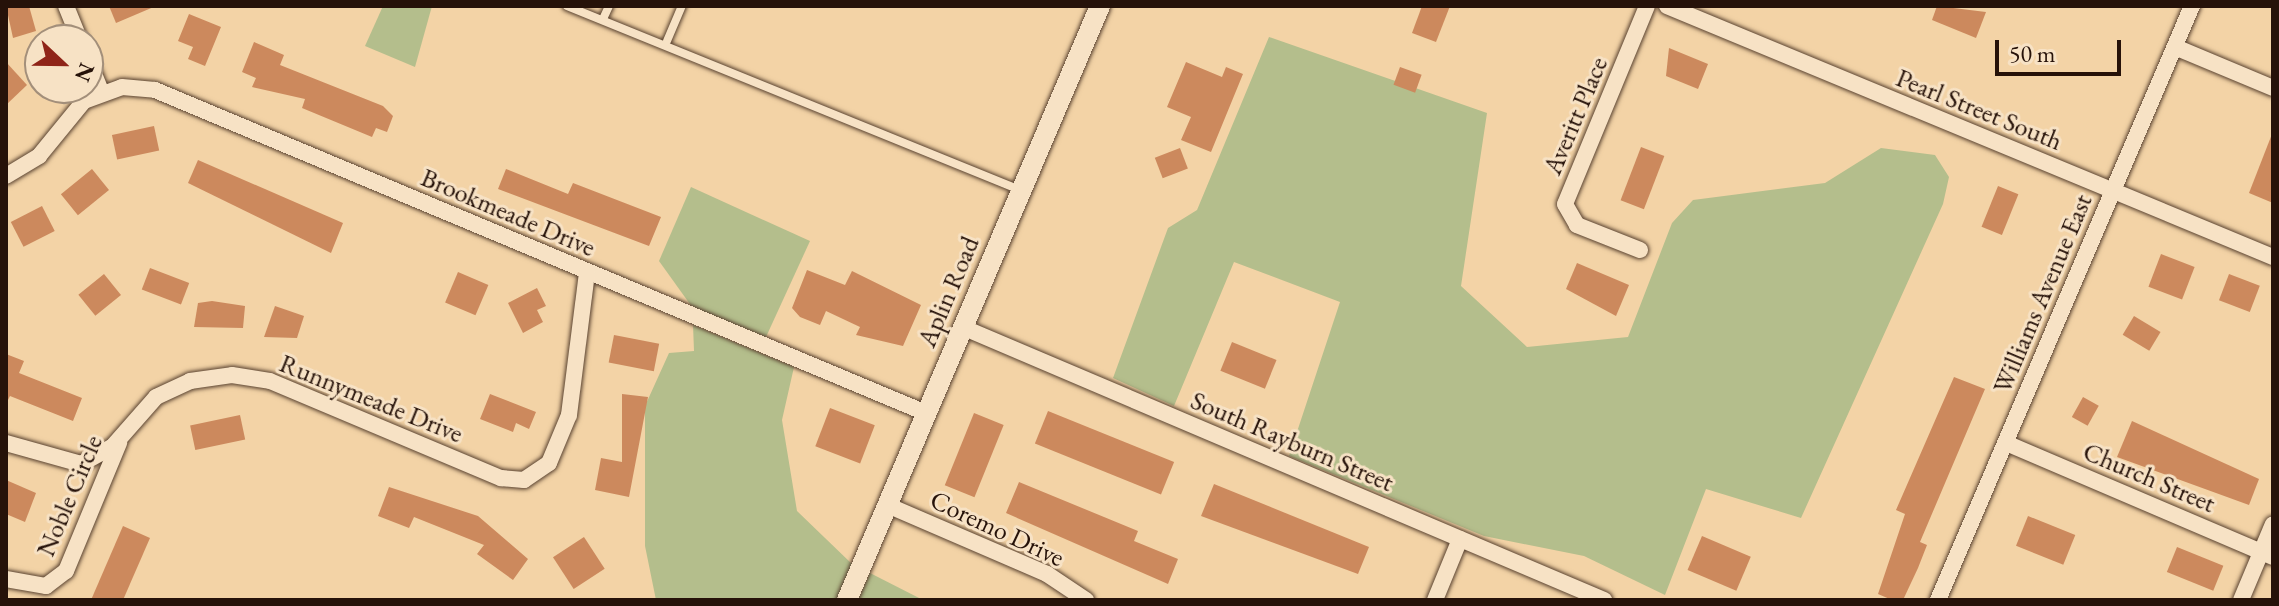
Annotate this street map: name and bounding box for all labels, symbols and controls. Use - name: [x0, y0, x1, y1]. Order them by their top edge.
- north arrow: [24, 24, 104, 104]
- scale bar: [1999, 24, 2125, 74]
- text: 50 m: [2009, 38, 2056, 69]
- street label: Averitt Place: [1537, 52, 1615, 180]
- text: N: [68, 59, 102, 86]
- street label: Pearl Street South: [1891, 63, 2067, 157]
- street label: Brookmeade Drive: [416, 162, 600, 264]
- street label: Williams Avenue East: [1987, 190, 2099, 398]
- street label: Aplin Road: [912, 232, 986, 352]
- street label: Runnymeade Drive: [275, 348, 467, 450]
- street label: South Rayburn Street: [1186, 385, 1398, 499]
- street label: Noble Circle: [31, 431, 109, 561]
- street label: Church Street: [2078, 436, 2220, 520]
- street label: Coremo Drive: [925, 484, 1069, 574]

